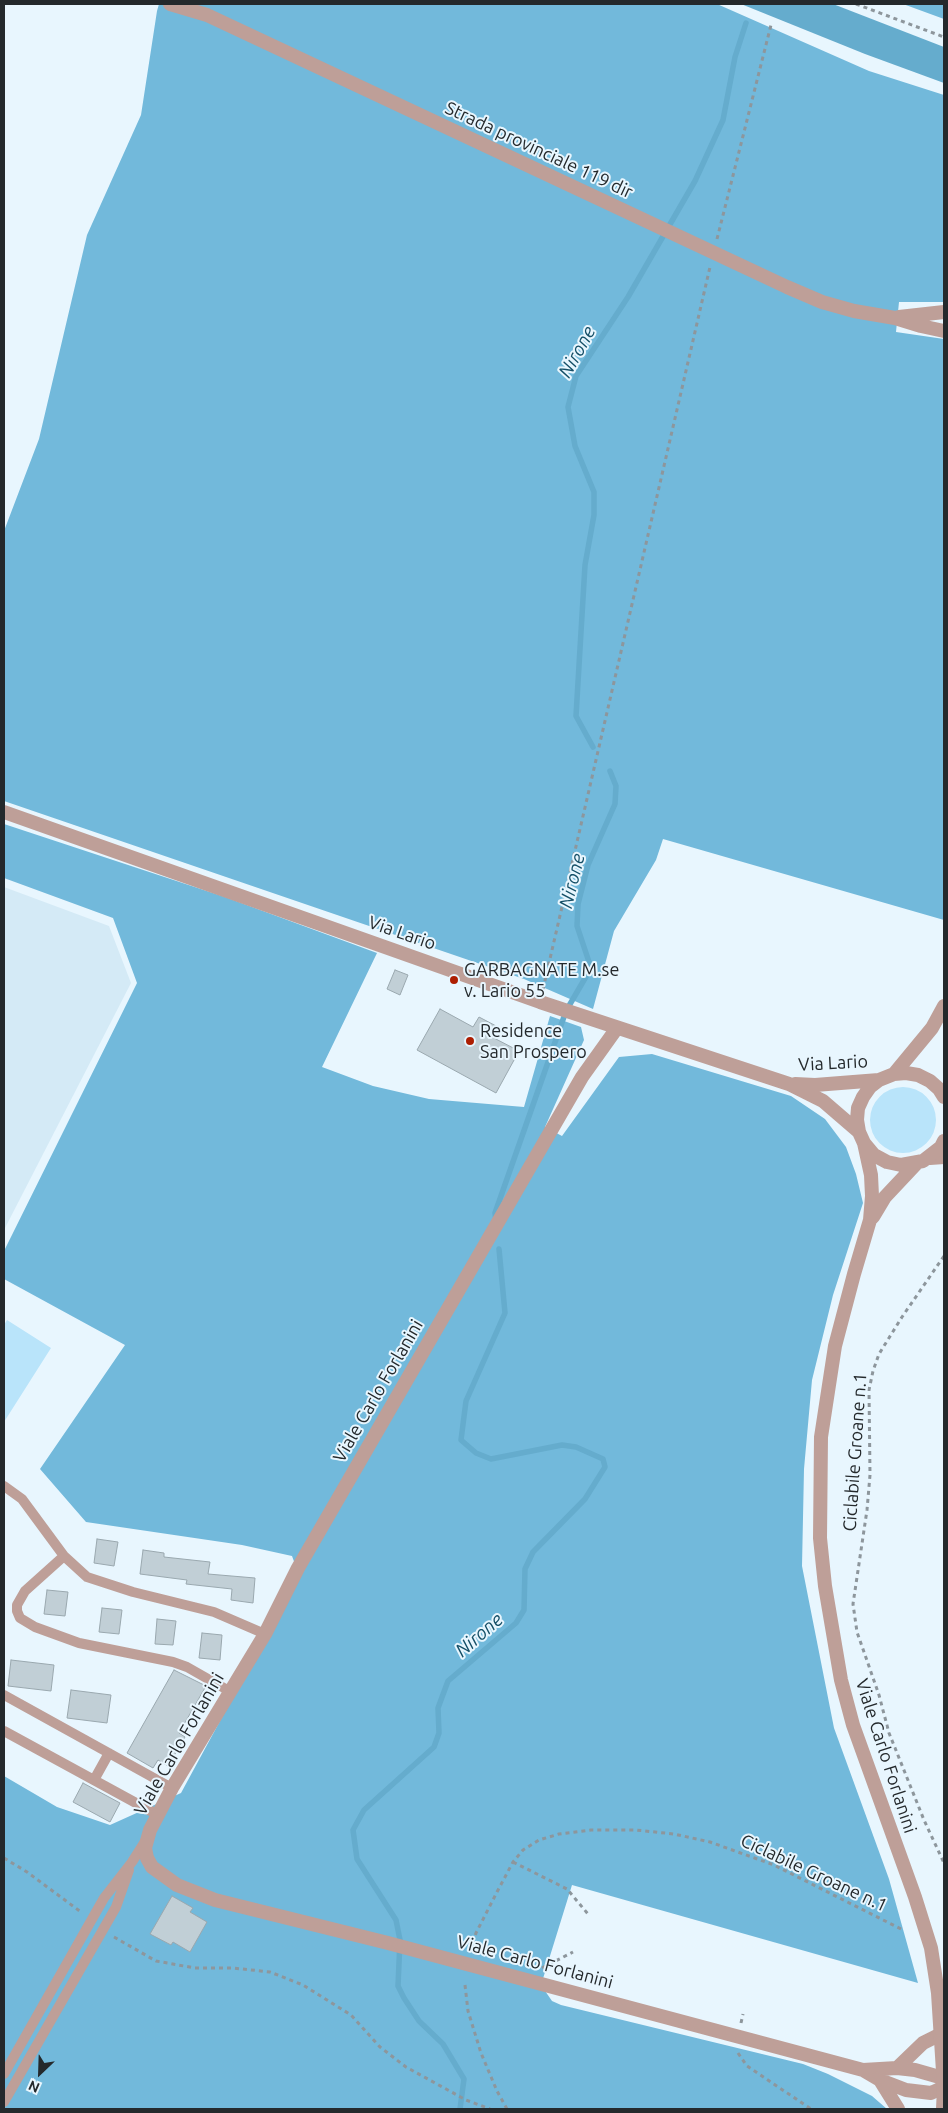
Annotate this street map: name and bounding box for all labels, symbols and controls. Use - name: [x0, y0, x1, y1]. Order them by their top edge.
- street label: Strada provinciale 119 dir: [442, 97, 636, 203]
- water label: Nirone: [554, 322, 600, 382]
- water label: Nirone: [554, 851, 590, 911]
- street label: Via Lario: [365, 911, 439, 955]
- place label: GARBAGNATE M.se v. Lario 55: [464, 959, 619, 1002]
- marker: GARBAGNATE M.se v. Lario 55: [448, 974, 460, 986]
- place label: Residence San Prospero: [480, 1020, 587, 1062]
- marker: Residence San Prospero: [464, 1035, 476, 1047]
- street label: Via Lario: [798, 1050, 868, 1076]
- street label: Viale Carlo Forlanini: [328, 1316, 428, 1466]
- street label: Ciclabile Groane n.1: [839, 1372, 871, 1532]
- water label: Nirone: [451, 1608, 507, 1662]
- street label: Viale Carlo Forlanini: [129, 1669, 229, 1819]
- street label: Viale Carlo Forlanini: [851, 1676, 921, 1836]
- street label: Ciclabile Groane n.1: [737, 1830, 891, 1916]
- street label: Viale Carlo Forlanini: [454, 1931, 616, 1993]
- north arrow: [15, 2048, 65, 2098]
- text: N: [26, 2077, 42, 2096]

